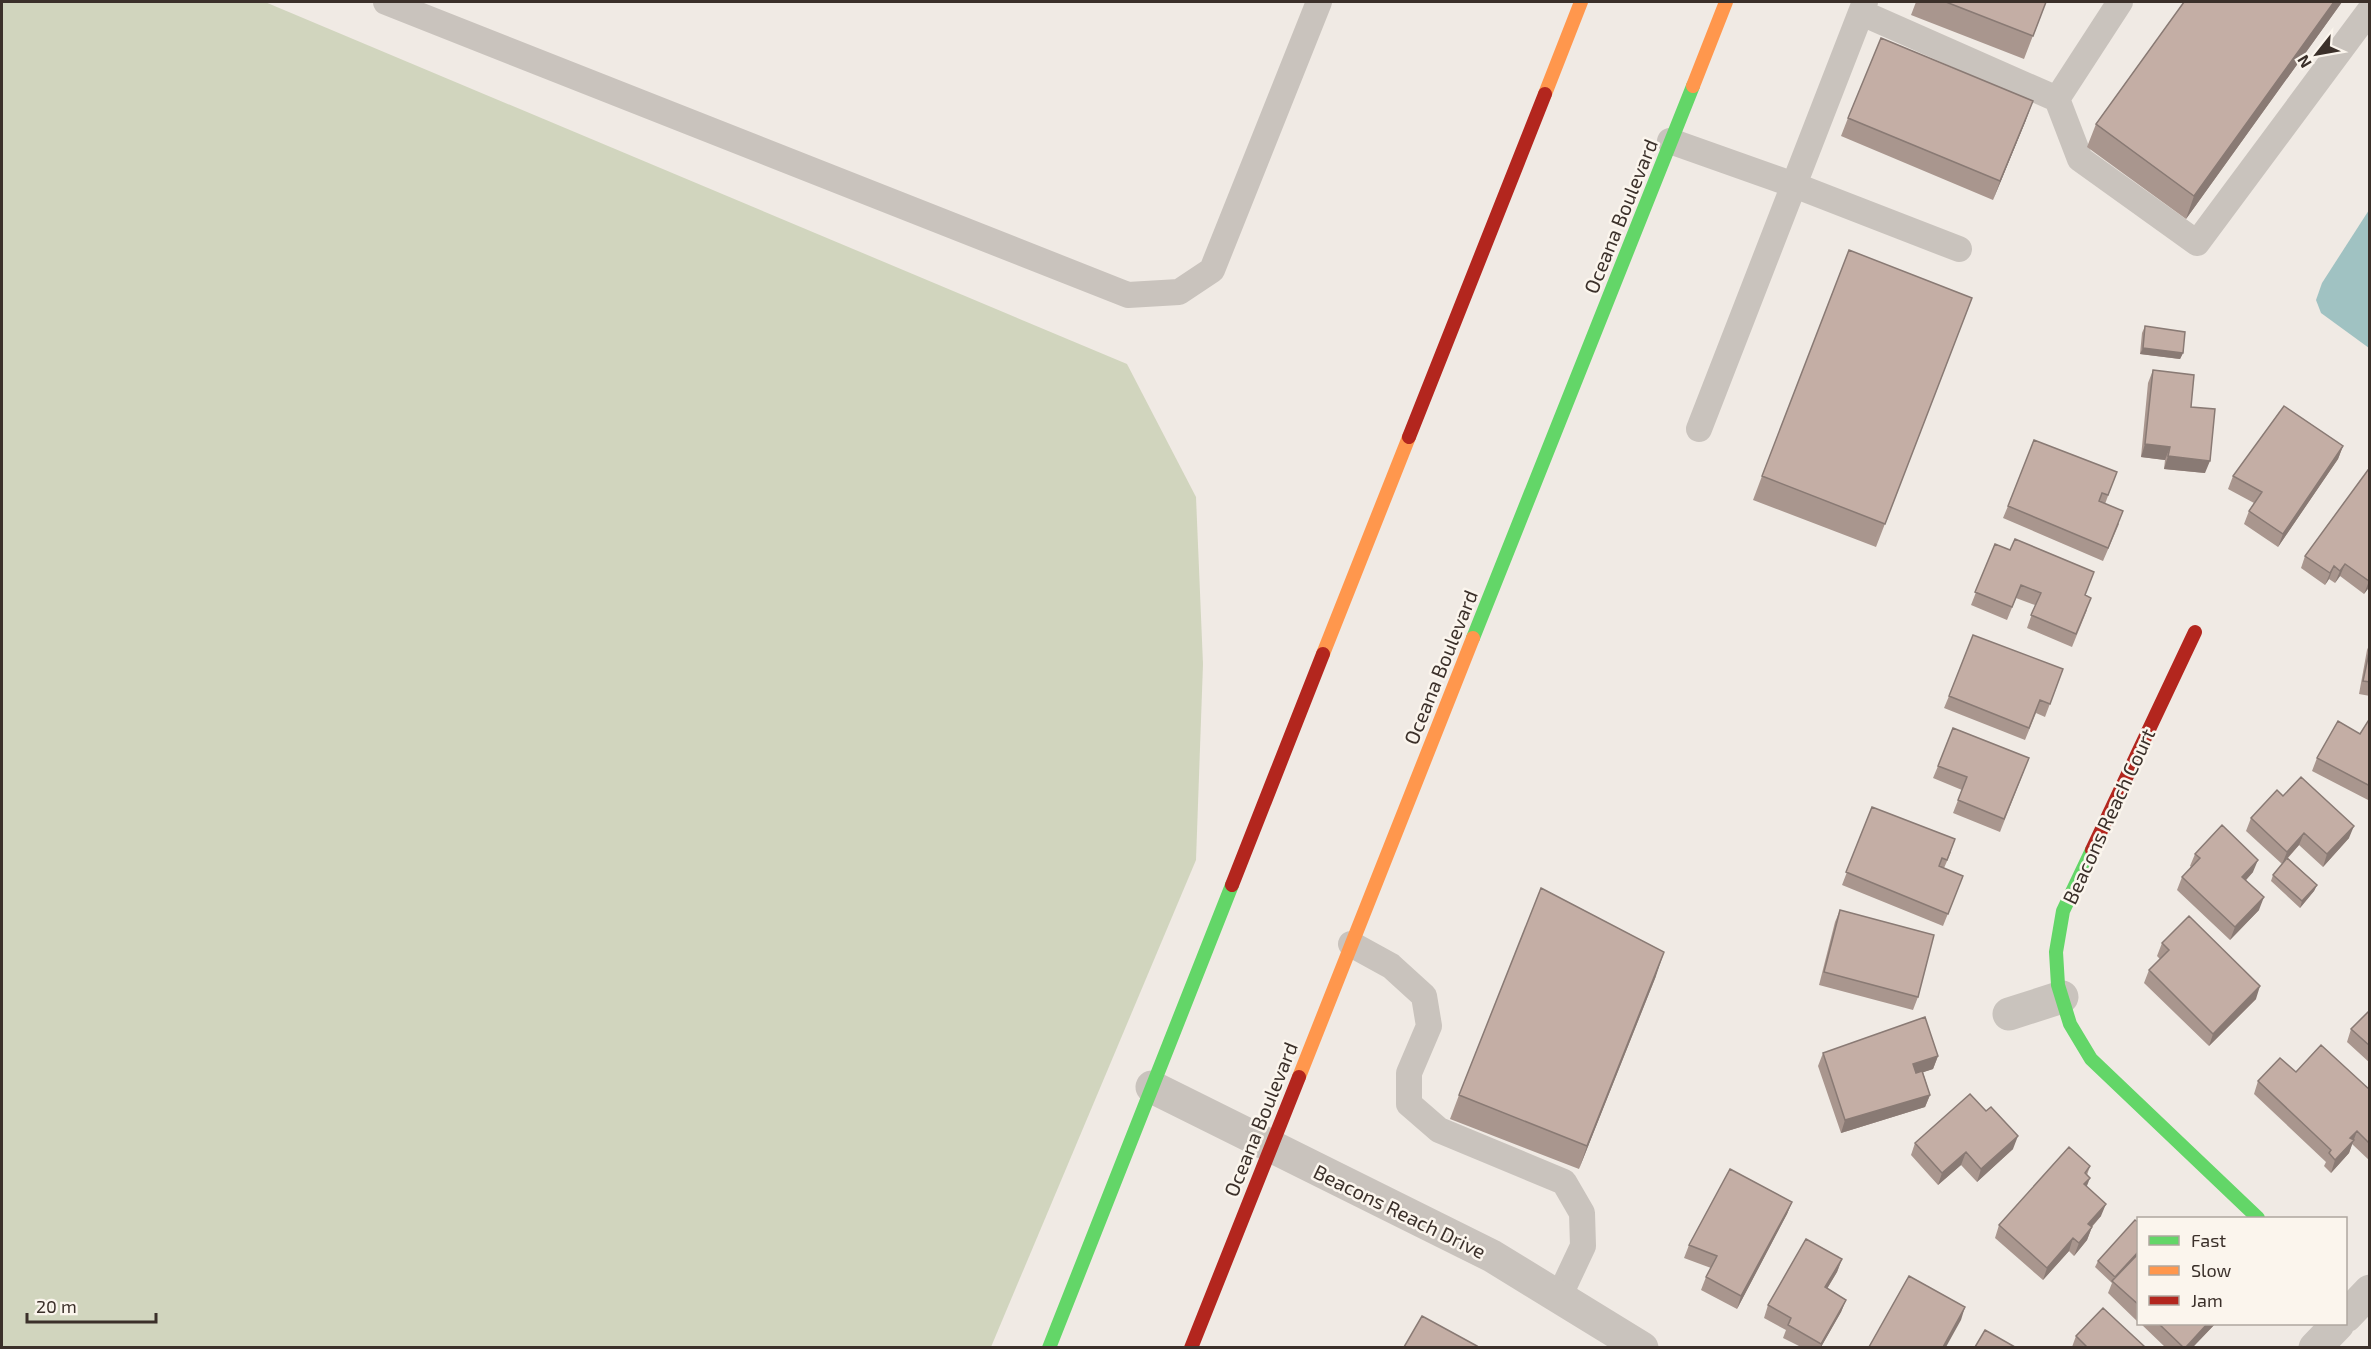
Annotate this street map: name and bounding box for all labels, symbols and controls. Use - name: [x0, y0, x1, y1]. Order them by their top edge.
- north arrow: [2287, 24, 2347, 84]
- text: N: [2293, 52, 2315, 72]
- street label: Oceana Boulevard: [1578, 135, 1662, 297]
- street label: Oceana Boulevard: [1398, 586, 1482, 748]
- street label: Beacons Reach Court: [2057, 724, 2159, 908]
- street label: Oceana Boulevard: [1218, 1038, 1302, 1200]
- street label: Beacons Reach Drive: [1310, 1159, 1490, 1263]
- legend: [2137, 1217, 2347, 1325]
- text: Fast: [2191, 1229, 2226, 1251]
- text: Slow: [2191, 1259, 2232, 1281]
- scale bar: [27, 1286, 156, 1324]
- text: Jam: [2191, 1289, 2223, 1311]
- text: 20 m: [36, 1295, 77, 1317]

